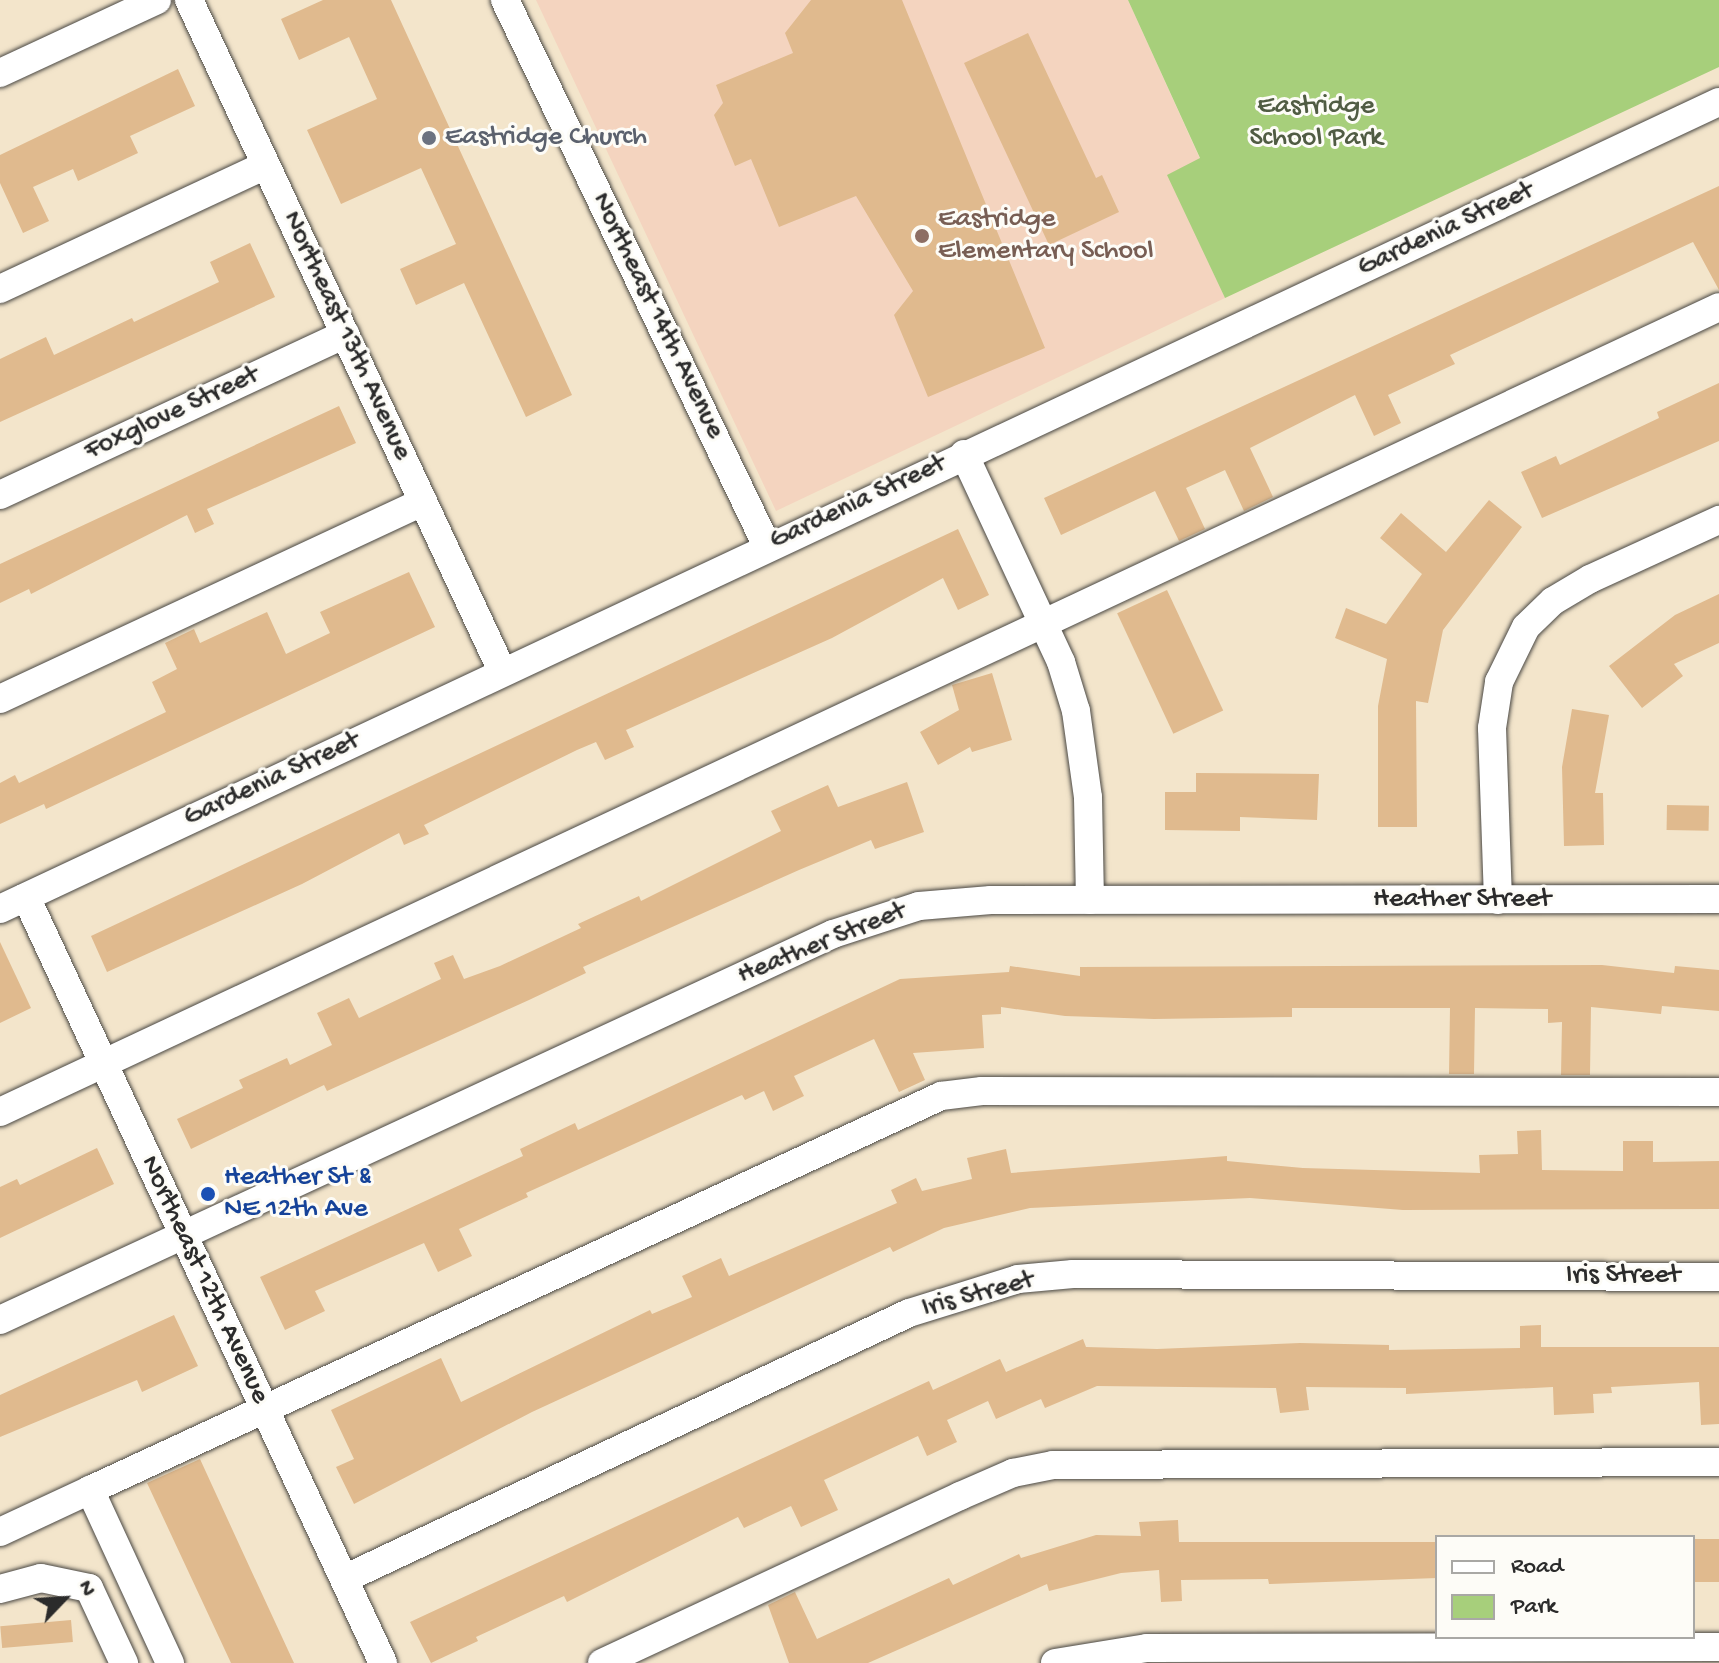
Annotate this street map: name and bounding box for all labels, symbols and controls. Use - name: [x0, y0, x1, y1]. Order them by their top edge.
- park label: Eastridge School Park: [1250, 90, 1382, 156]
- place label: Eastridge Church: [445, 121, 647, 155]
- marker: Eastridge Church: [420, 129, 438, 147]
- street label: Gardenia Street: [1353, 175, 1539, 285]
- street label: Northeast 14th Avenue: [583, 188, 731, 444]
- place label: Eastridge Elementary School: [938, 203, 1154, 269]
- street label: Northeast 13th Avenue: [274, 206, 418, 466]
- marker: Eastridge Elementary School: [913, 227, 931, 245]
- street label: Foxglove Street: [80, 359, 264, 469]
- street label: Gardenia Street: [765, 448, 951, 558]
- street label: Gardenia Street: [179, 725, 365, 835]
- street label: Heather Street: [1373, 883, 1551, 917]
- street label: Heather Street: [733, 895, 911, 993]
- street label: Northeast 12th Avenue: [132, 1151, 276, 1409]
- place label: Heather St & NE 12th Ave: [224, 1161, 371, 1227]
- marker: Heather St & NE 12th Ave: [199, 1185, 217, 1203]
- street label: Iris Street: [1566, 1259, 1680, 1293]
- street label: Iris Street: [918, 1264, 1038, 1326]
- legend: [1435, 1535, 1695, 1639]
- text: Road: [1511, 1553, 1563, 1582]
- north arrow: [24, 1559, 104, 1639]
- text: N: [71, 1577, 101, 1601]
- text: Park: [1511, 1593, 1557, 1622]

